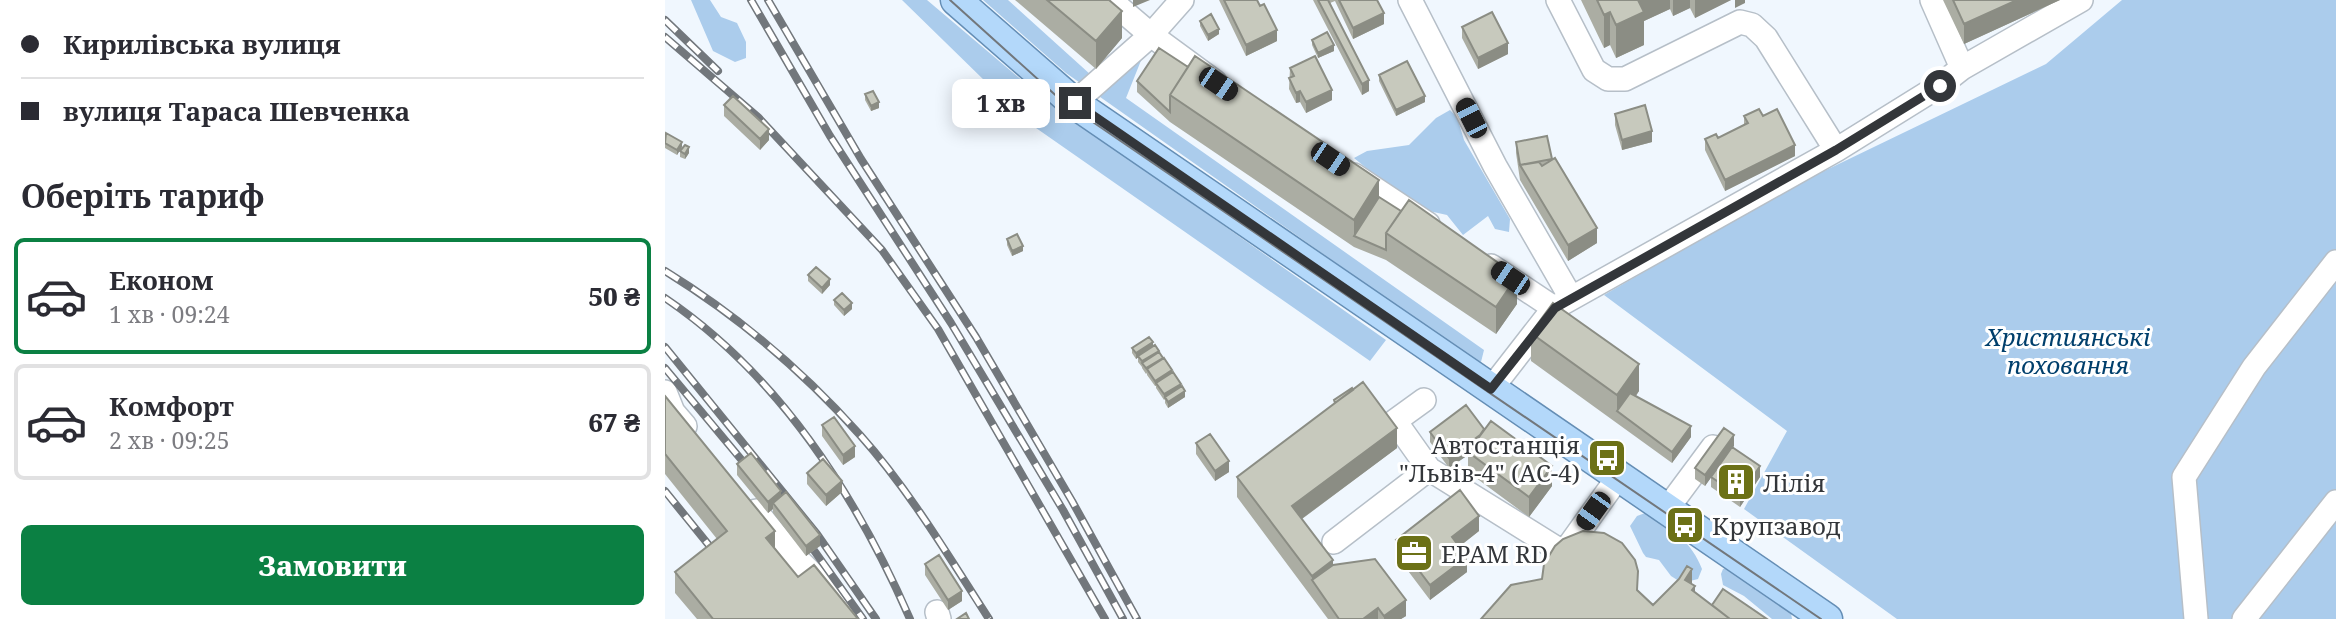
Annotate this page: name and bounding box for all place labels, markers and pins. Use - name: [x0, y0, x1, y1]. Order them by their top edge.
- place label: Автостанція "Львів-4" (АС-4): [1399, 428, 1580, 489]
- bus stop icon: Автостанція "Львів-4" (АС-4): [1586, 437, 1628, 479]
- building icon: Лілія: [1715, 461, 1757, 503]
- place label: Лілія: [1763, 466, 1825, 499]
- bus stop icon: Крупзавод: [1664, 504, 1706, 546]
- place label: Крупзавод: [1712, 509, 1841, 542]
- office icon: EPAM RD: [1393, 532, 1435, 574]
- place label: EPAM RD: [1441, 537, 1548, 570]

